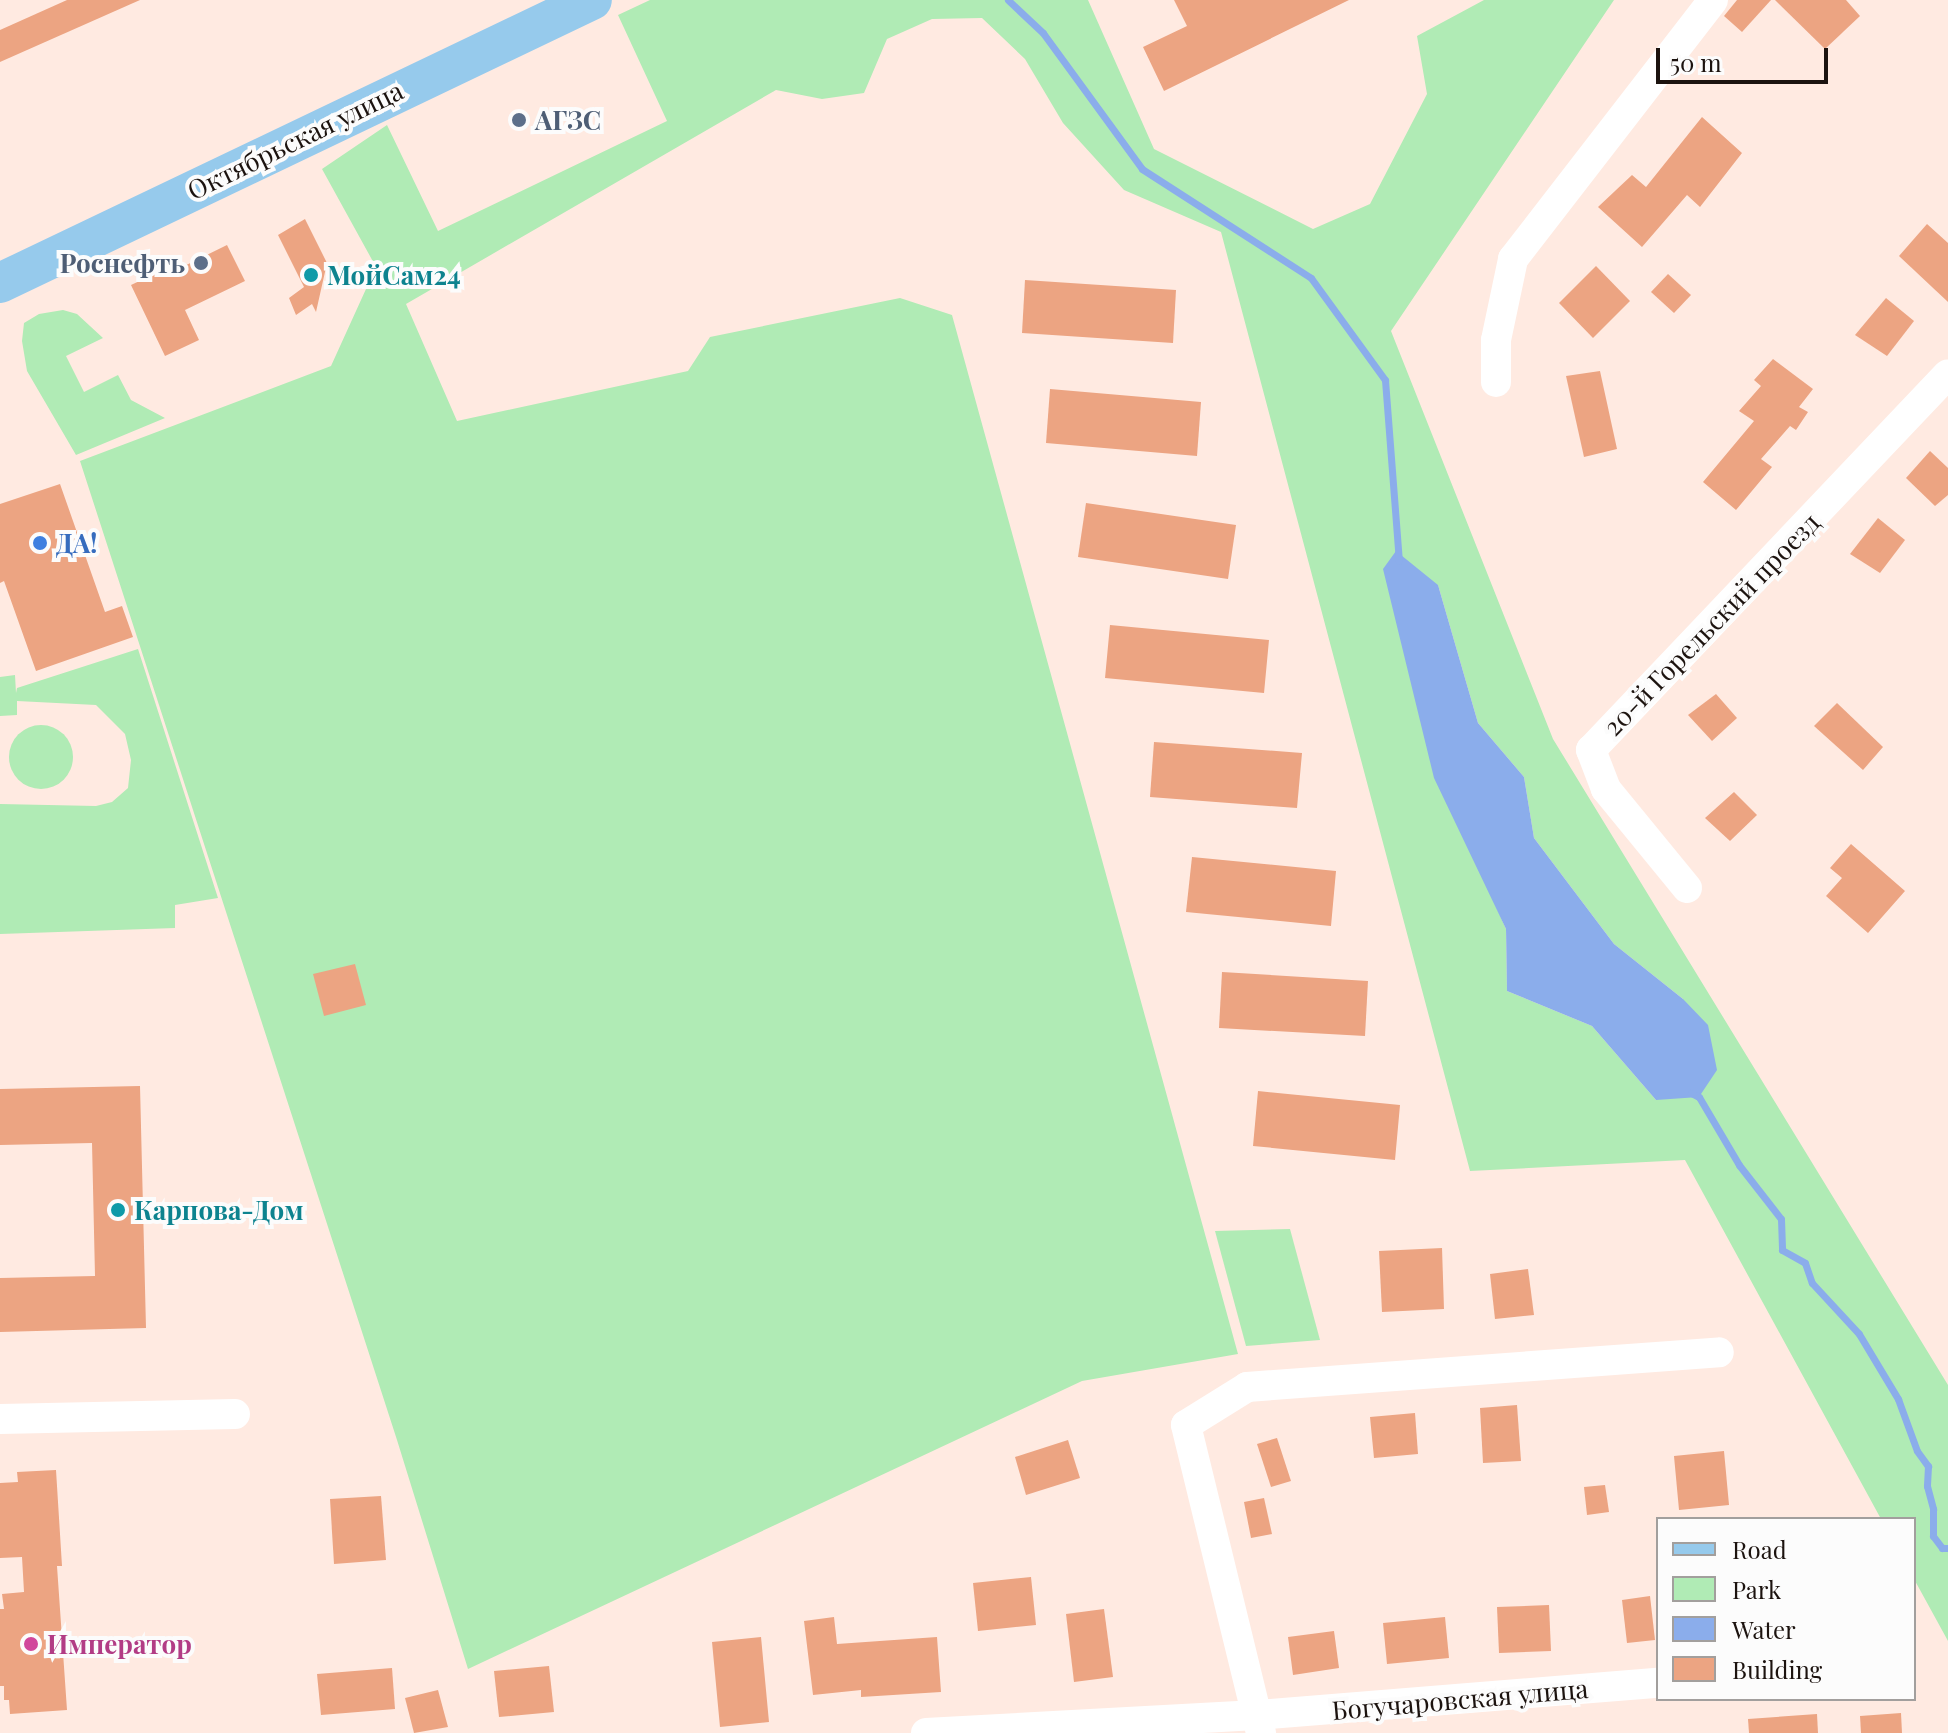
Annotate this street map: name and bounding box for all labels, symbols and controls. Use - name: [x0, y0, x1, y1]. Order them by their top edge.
- scale bar: [1660, 32, 1832, 82]
- text: 50 m: [1670, 46, 1722, 78]
- street label: Октябрьская улица: [182, 74, 408, 206]
- place label: АГЗС: [535, 104, 601, 136]
- marker: АГЗС: [510, 111, 528, 129]
- place label: Роснефть: [60, 247, 185, 279]
- marker: Роснефть: [192, 254, 210, 272]
- place label: МойСам24: [327, 259, 461, 291]
- marker: МойСам24: [302, 266, 320, 284]
- street label: 20-й Горельский проезд: [1597, 506, 1825, 742]
- place label: ДА!: [56, 527, 98, 559]
- marker: ДА!: [31, 534, 49, 552]
- place label: Карпова-Дом: [134, 1194, 304, 1226]
- marker: Карпова-Дом: [109, 1201, 127, 1219]
- legend: [1656, 1517, 1916, 1701]
- text: Road: [1732, 1533, 1787, 1565]
- text: Park: [1732, 1573, 1781, 1605]
- text: Water: [1732, 1613, 1796, 1645]
- place label: Император: [47, 1628, 192, 1660]
- marker: Император: [22, 1635, 40, 1653]
- text: Building: [1732, 1653, 1822, 1685]
- street label: Богучаровская улица: [1331, 1672, 1589, 1726]

